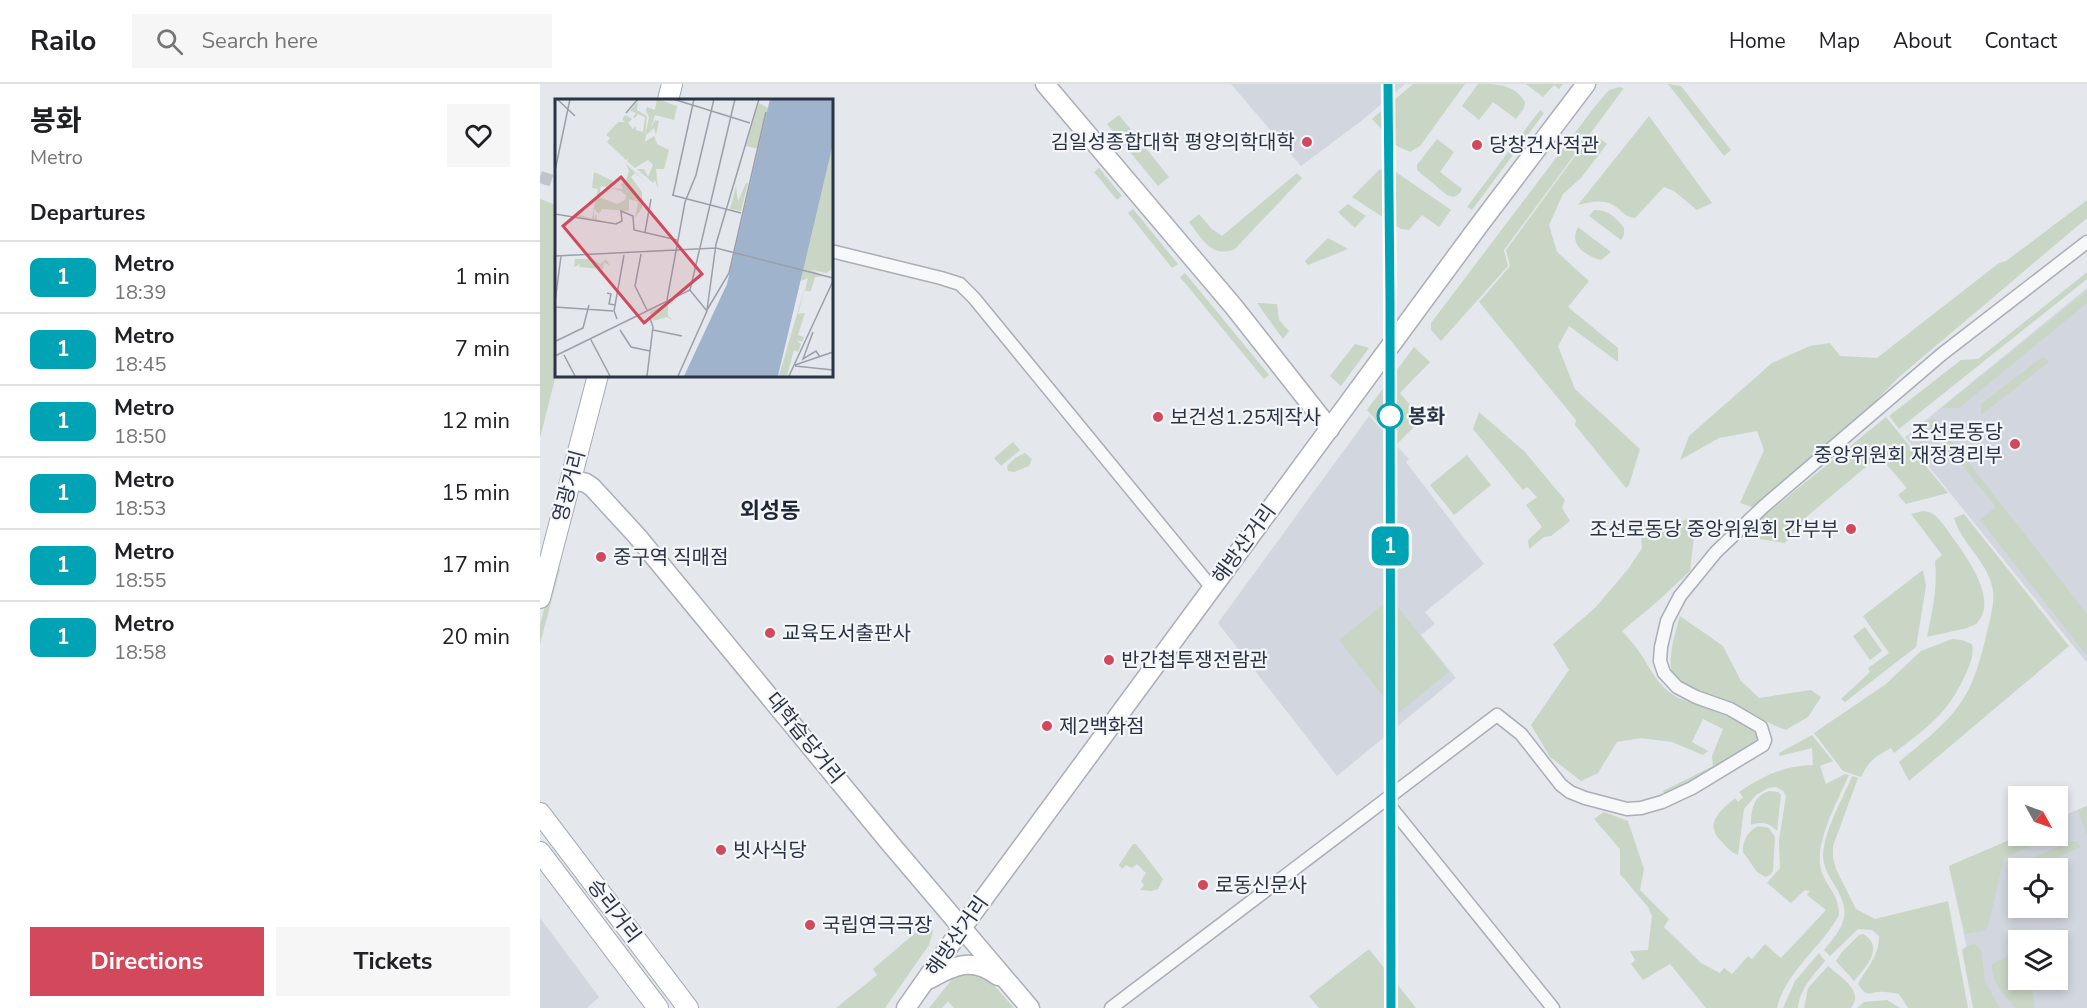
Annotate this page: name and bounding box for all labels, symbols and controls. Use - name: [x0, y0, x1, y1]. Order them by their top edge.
- search box: [132, 14, 552, 68]
- text: Railo: [30, 22, 96, 60]
- icon: search: [153, 25, 186, 58]
- text: Search here: [201, 26, 318, 56]
- text: Home: [1729, 27, 1786, 55]
- text: Map: [1819, 27, 1860, 55]
- text: About: [1893, 27, 1951, 55]
- text: Contact: [1984, 27, 2057, 55]
- inset map: [555, 99, 832, 376]
- text: 봉화: [30, 102, 82, 140]
- button: heart: [447, 104, 510, 167]
- place label: 김일성종합대학 평양의학대학: [1051, 129, 1295, 156]
- place label: 당창건사적관: [1489, 132, 1599, 159]
- marker: 김일성종합대학 평양의학대학: [1300, 135, 1314, 149]
- marker: 당창건사적관: [1470, 138, 1484, 152]
- text: Metro: [30, 144, 83, 171]
- text: Departures: [30, 198, 145, 228]
- text: Metro: [114, 249, 175, 279]
- text: 1 min: [455, 262, 510, 292]
- text: 1: [57, 263, 69, 291]
- text: 18:39: [114, 279, 167, 306]
- text: Metro: [114, 321, 175, 351]
- text: 7 min: [455, 334, 510, 364]
- text: 1: [57, 335, 69, 363]
- text: 18:45: [114, 351, 167, 378]
- text: Metro: [114, 393, 175, 423]
- marker: 봉화: [1377, 403, 1403, 429]
- place label: 봉화: [1408, 403, 1445, 430]
- place label: 보건성1.25제작사: [1170, 404, 1321, 431]
- text: 12 min: [442, 406, 510, 436]
- text: 1: [57, 407, 69, 435]
- marker: 보건성1.25제작사: [1151, 410, 1165, 424]
- place label: 조선로동당 중앙위원회 재정경리부: [1814, 419, 2003, 469]
- text: 18:50: [114, 423, 167, 450]
- marker: 조선로동당 중앙위원회 재정경리부: [2008, 437, 2022, 451]
- street label: 영광거리: [546, 447, 592, 525]
- text: Metro: [114, 465, 175, 495]
- text: 15 min: [442, 478, 510, 508]
- text: 1: [57, 479, 69, 507]
- text: 18:53: [114, 495, 167, 522]
- district label: 외성동: [740, 496, 800, 526]
- street label: 해방산거리: [1206, 499, 1282, 589]
- place label: 조선로동당 중앙위원회 간부부: [1590, 516, 1839, 543]
- marker: 조선로동당 중앙위원회 간부부: [1844, 522, 1858, 536]
- line badge: 1: [1370, 526, 1410, 566]
- text: 1: [1384, 532, 1396, 560]
- text: Metro: [114, 537, 175, 567]
- place label: 중구역 직매점: [613, 544, 729, 571]
- text: 17 min: [442, 550, 510, 580]
- marker: 중구역 직매점: [594, 550, 608, 564]
- text: 1: [57, 551, 69, 579]
- text: 18:55: [114, 567, 167, 594]
- text: Metro: [114, 609, 175, 639]
- place label: 교육도서출판사: [782, 620, 911, 647]
- text: 20 min: [442, 622, 510, 652]
- text: 1: [57, 623, 69, 651]
- marker: 교육도서출판사: [763, 626, 777, 640]
- text: 18:58: [114, 639, 167, 666]
- place label: 반간첩투쟁전람관: [1121, 647, 1268, 674]
- marker: 반간첩투쟁전람관: [1102, 653, 1116, 667]
- street label: 대학습당거리: [760, 687, 850, 789]
- place label: 제2백화점: [1059, 713, 1145, 740]
- marker: 제2백화점: [1040, 719, 1054, 733]
- north arrow: [2008, 786, 2068, 846]
- map controls: [2008, 786, 2068, 990]
- place label: 빗사식당: [733, 837, 807, 864]
- marker: 빗사식당: [714, 843, 728, 857]
- button: locate: [2008, 858, 2068, 918]
- place label: 로동신문사: [1215, 872, 1307, 899]
- street label: 승리거리: [581, 873, 647, 949]
- marker: 로동신문사: [1196, 878, 1210, 892]
- street label: 해방산거리: [920, 891, 994, 981]
- place label: 국립연극극장: [822, 912, 932, 939]
- marker: 국립연극극장: [803, 918, 817, 932]
- button: Directions: [30, 927, 264, 996]
- button: Tickets: [276, 927, 510, 996]
- button: layers: [2008, 930, 2068, 990]

